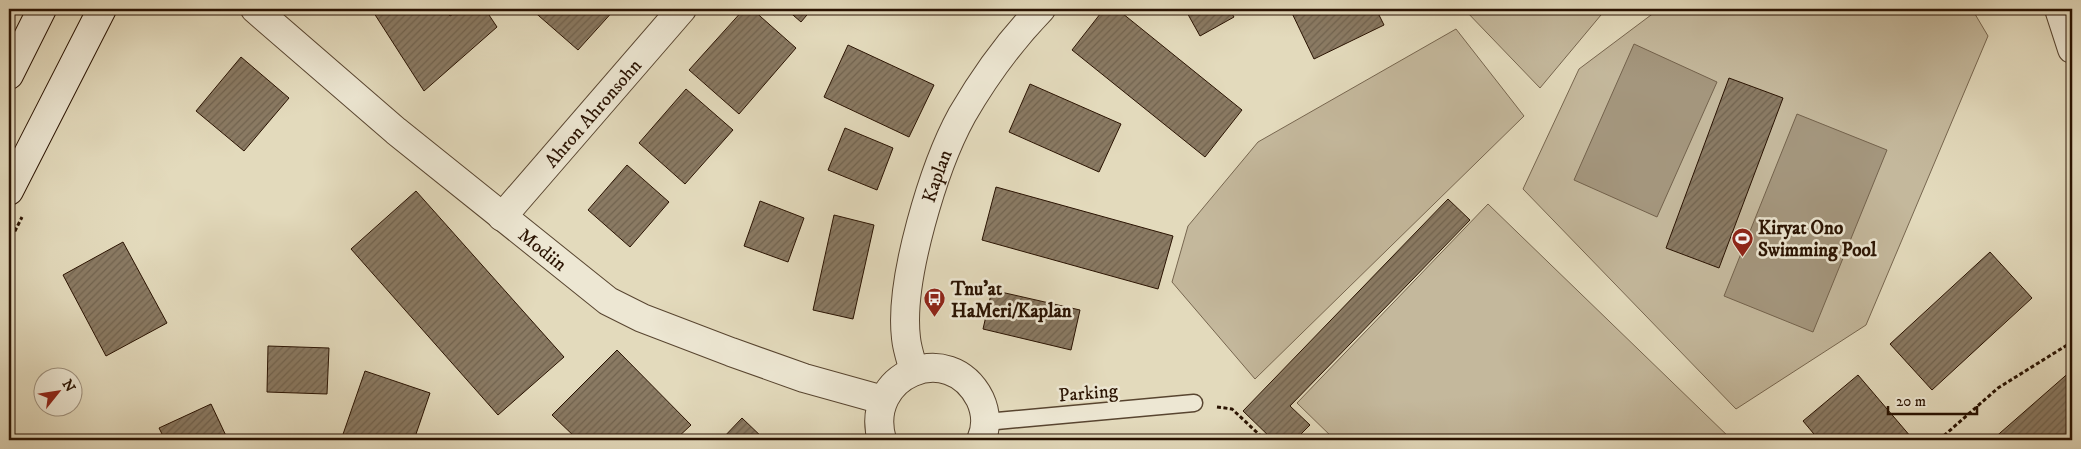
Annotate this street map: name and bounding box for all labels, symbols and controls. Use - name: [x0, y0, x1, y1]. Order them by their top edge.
- street label: Ahron Ahronsohn: [540, 55, 647, 173]
- street label: Kaplan: [918, 146, 958, 206]
- place label: Kiryat Ono Swimming Pool: [1758, 217, 1877, 262]
- street label: Modiin: [513, 224, 571, 277]
- sports icon: Kiryat Ono Swimming Pool: [1730, 226, 1754, 257]
- place label: Tnu'at HaMeri/Kaplan: [950, 278, 1073, 323]
- bus stop icon: Tnu'at HaMeri/Kaplan: [923, 287, 947, 318]
- north arrow: [32, 366, 82, 416]
- text: N: [58, 377, 79, 396]
- street label: Parking: [1057, 379, 1120, 408]
- scale bar: [1888, 384, 1977, 416]
- text: 20 m: [1896, 392, 1926, 411]

